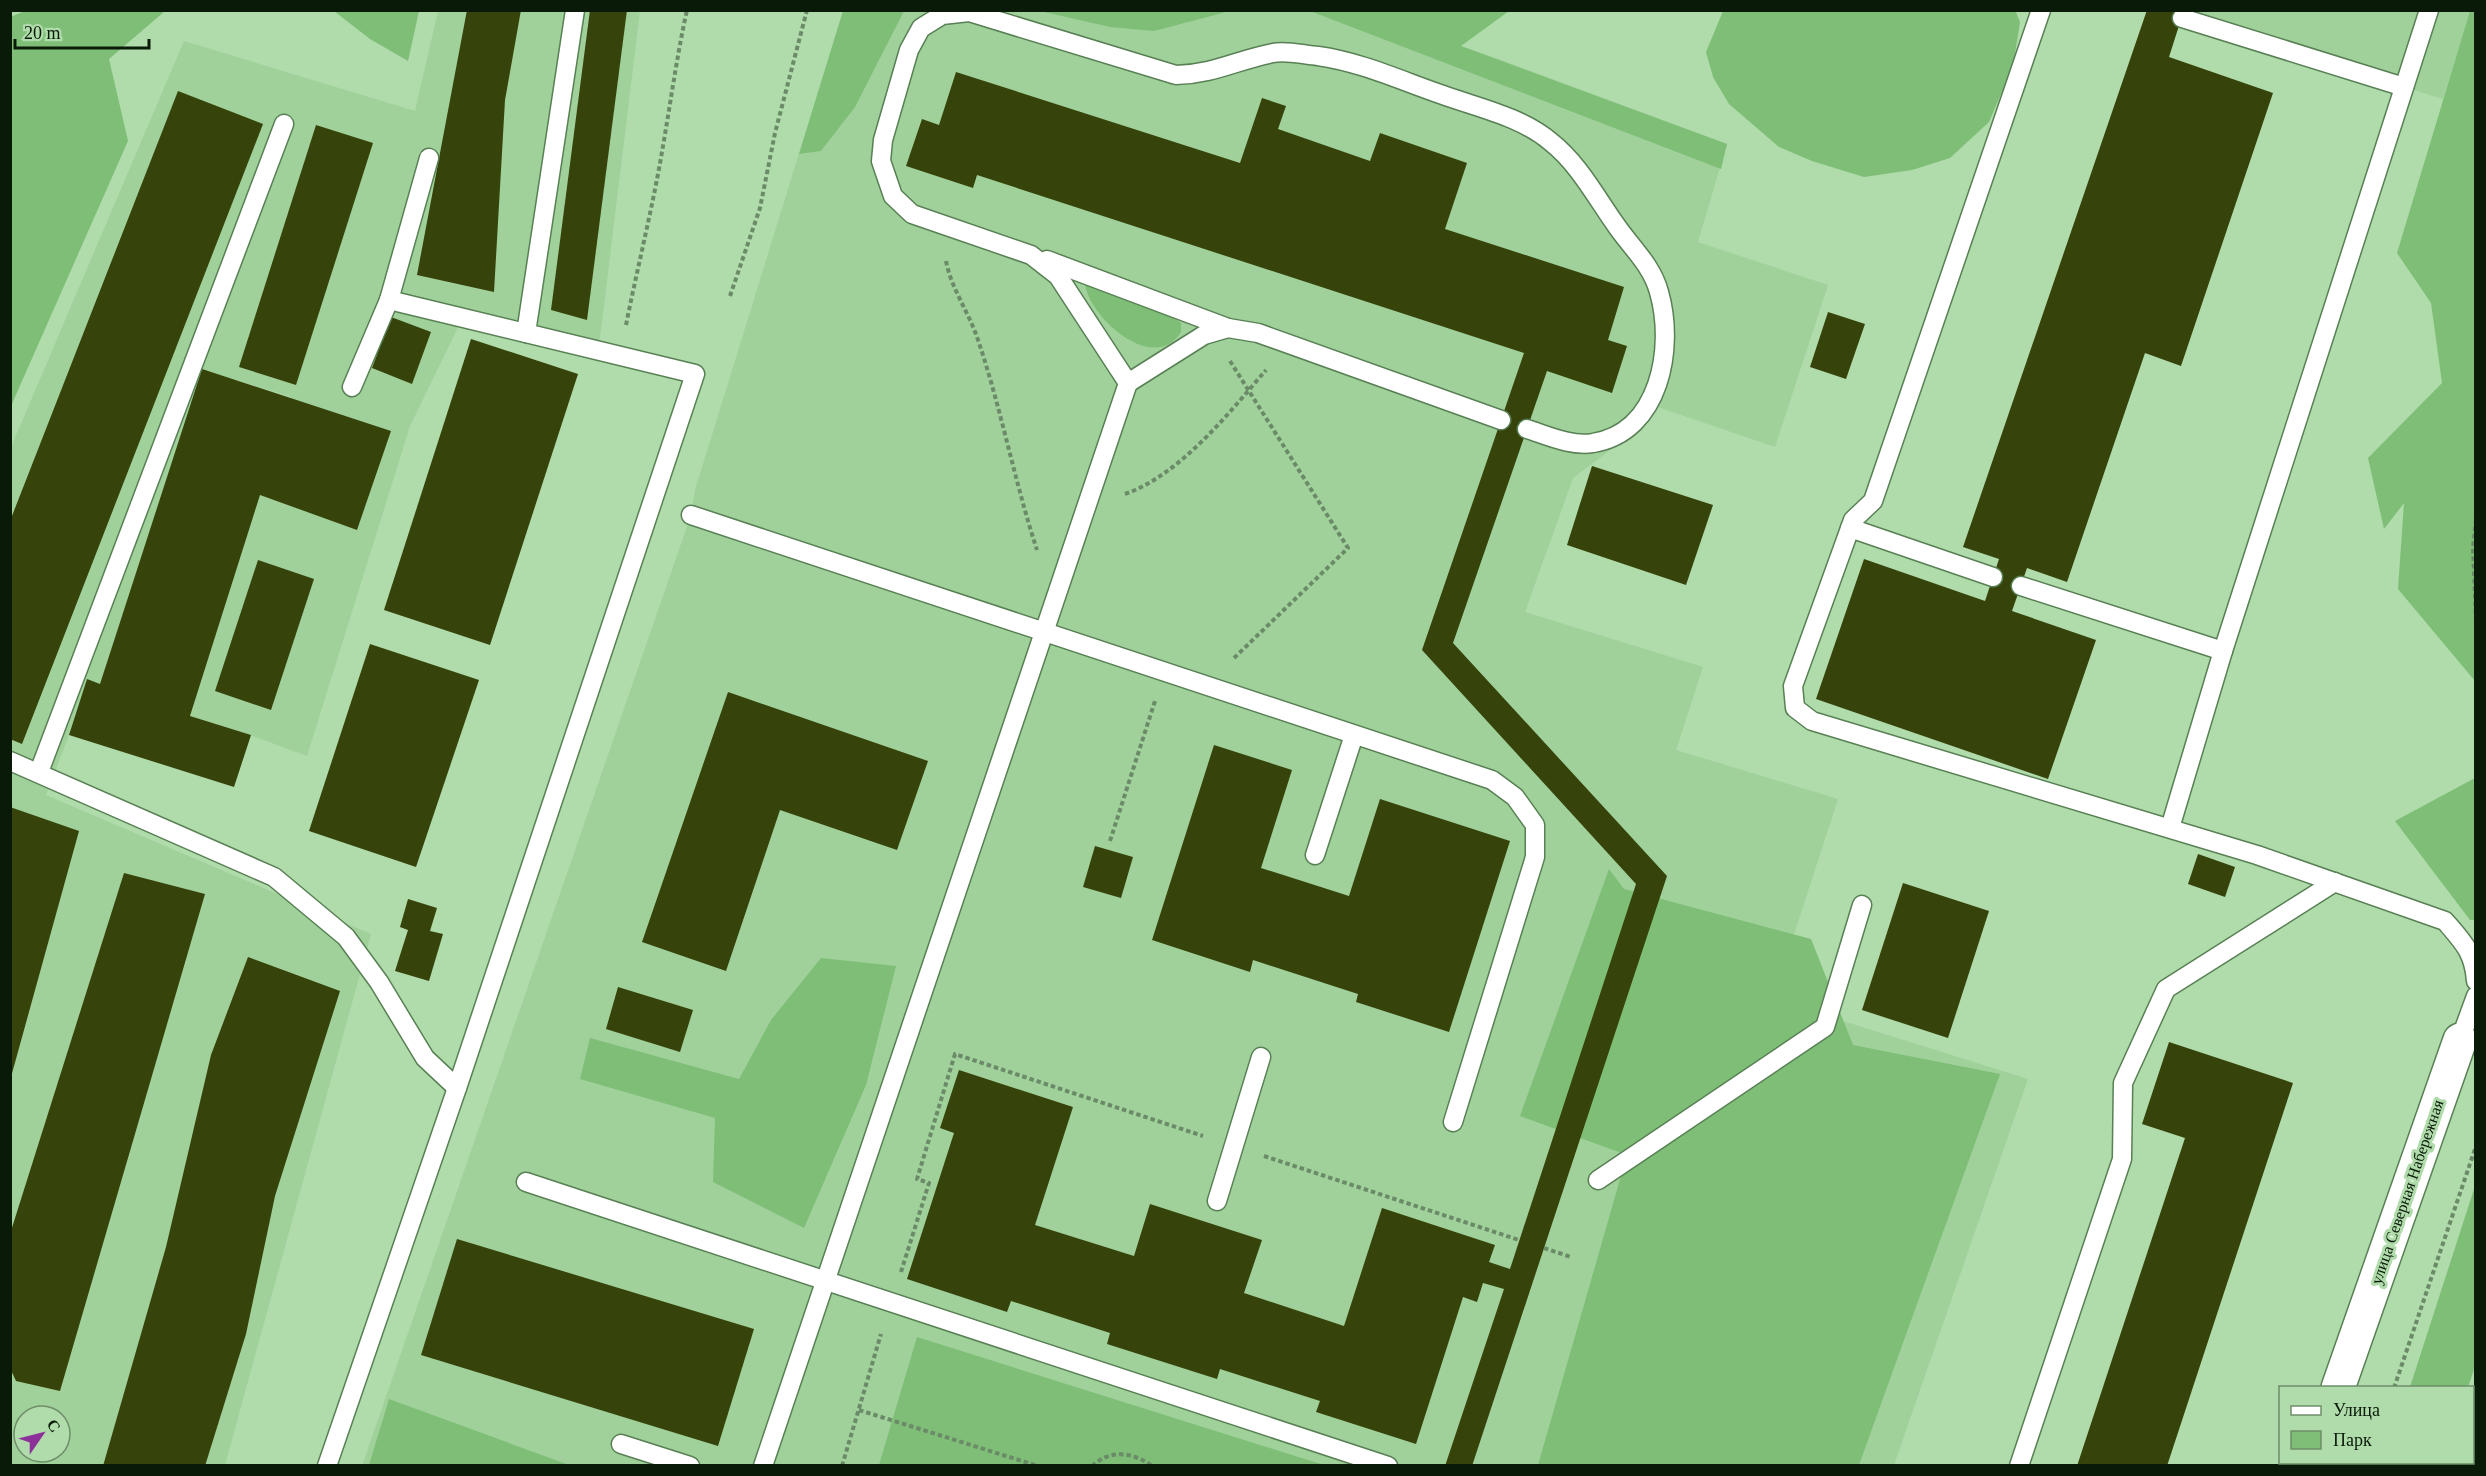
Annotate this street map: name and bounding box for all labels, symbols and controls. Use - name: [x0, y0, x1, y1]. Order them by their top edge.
- scale bar: [15, 12, 148, 50]
- text: 20 m: [24, 23, 61, 43]
- street label: улица Северная Набережная: [2367, 1097, 2448, 1287]
- legend: [2279, 1386, 2474, 1464]
- text: Улица: [2333, 1400, 2380, 1420]
- north arrow: [12, 1404, 72, 1464]
- text: С: [44, 1416, 64, 1435]
- text: Парк: [2333, 1430, 2372, 1450]

